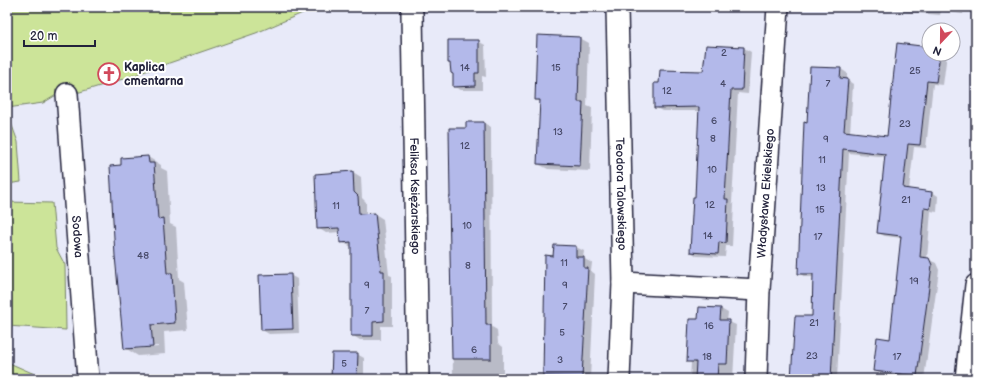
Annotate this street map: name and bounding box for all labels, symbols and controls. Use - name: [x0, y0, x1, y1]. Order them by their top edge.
- scale bar: [24, 22, 95, 48]
- north arrow: [921, 22, 961, 62]
- text: 20 m: [30, 29, 57, 44]
- text: N: [931, 43, 944, 58]
- house number: 2: [721, 47, 727, 59]
- place label: Kaplica cmentarna: [124, 60, 184, 89]
- church icon: Kaplica cmentarna: [96, 61, 122, 87]
- house number: 14: [460, 62, 470, 74]
- house number: 15: [551, 62, 561, 74]
- house number: 25: [909, 65, 921, 77]
- house number: 4: [720, 78, 726, 90]
- house number: 7: [826, 78, 831, 90]
- house number: 12: [662, 85, 672, 97]
- house number: 6: [711, 115, 717, 127]
- house number: 23: [899, 118, 911, 130]
- house number: 13: [553, 126, 563, 138]
- street label: Władysława Ekielskiego: [754, 128, 777, 259]
- house number: 8: [710, 133, 716, 145]
- house number: 9: [823, 133, 829, 145]
- street label: Feliksa Księżarskiego: [407, 137, 423, 255]
- street label: Teodora Talowskiego: [612, 137, 630, 251]
- house number: 12: [460, 140, 470, 152]
- house number: 11: [818, 154, 826, 166]
- house number: 10: [707, 164, 717, 176]
- house number: 13: [816, 182, 826, 194]
- house number: 21: [901, 194, 911, 206]
- house number: 12: [705, 199, 715, 211]
- house number: 11: [332, 200, 340, 212]
- house number: 15: [815, 204, 825, 216]
- street label: Sodowa: [68, 215, 87, 259]
- house number: 10: [462, 220, 472, 232]
- house number: 14: [703, 230, 713, 242]
- house number: 17: [814, 231, 822, 243]
- house number: 48: [137, 250, 149, 262]
- house number: 11: [560, 257, 568, 269]
- house number: 8: [465, 260, 471, 272]
- house number: 19: [909, 275, 919, 287]
- house number: 9: [364, 279, 370, 291]
- house number: 9: [562, 279, 568, 291]
- house number: 7: [563, 301, 568, 313]
- house number: 7: [365, 305, 370, 317]
- house number: 21: [809, 317, 819, 329]
- house number: 16: [704, 320, 714, 332]
- house number: 5: [559, 327, 565, 339]
- house number: 6: [471, 344, 477, 356]
- house number: 23: [806, 350, 818, 362]
- house number: 18: [702, 351, 712, 363]
- house number: 17: [893, 351, 901, 363]
- house number: 3: [557, 354, 563, 366]
- house number: 5: [341, 358, 347, 370]

